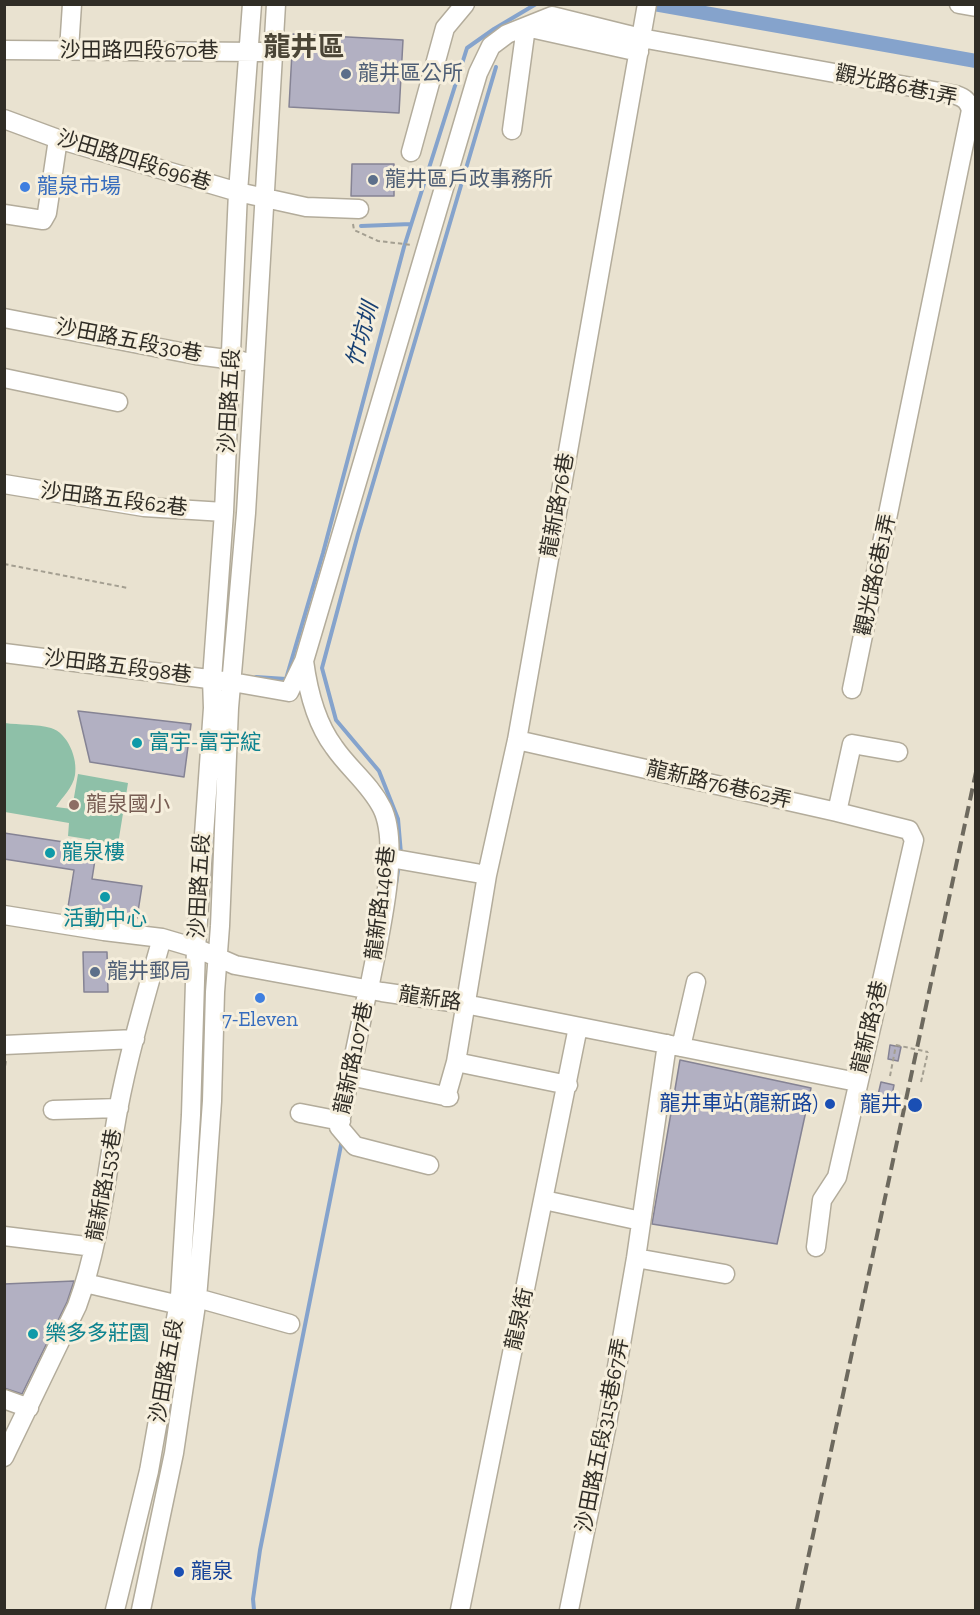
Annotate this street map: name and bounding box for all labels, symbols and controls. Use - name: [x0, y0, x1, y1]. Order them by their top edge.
- district label: 龍井區: [264, 32, 344, 64]
- street label: 沙田路四段670巷: [59, 38, 219, 64]
- place label: 龍井區公所: [358, 61, 463, 87]
- street label: 觀光路6巷1弄: [833, 61, 959, 111]
- marker: 龍井區公所: [339, 67, 353, 81]
- street label: 沙田路四段696巷: [54, 126, 214, 196]
- place label: 龍井區戶政事務所: [385, 167, 553, 193]
- marker: 龍井區戶政事務所: [366, 173, 380, 187]
- place label: 龍泉市場: [37, 174, 121, 200]
- marker: 龍泉市場: [18, 180, 32, 194]
- water label: 竹坑圳: [342, 300, 384, 370]
- street label: 沙田路五段30巷: [54, 314, 204, 368]
- street label: 沙田路五段: [215, 348, 245, 454]
- street label: 龍新路76巷: [536, 451, 580, 559]
- street label: 沙田路五段62巷: [39, 478, 189, 522]
- street label: 觀光路6巷1弄: [851, 512, 901, 638]
- street label: 沙田路五段98巷: [43, 645, 193, 689]
- place label: 富宇-富宇綻: [149, 730, 261, 756]
- marker: 富宇-富宇綻: [130, 736, 144, 750]
- street label: 龍新路76巷62弄: [644, 756, 794, 814]
- place label: 龍泉國小: [86, 792, 170, 818]
- marker: 龍泉國小: [67, 798, 81, 812]
- street label: 沙田路五段: [185, 833, 215, 939]
- place label: 龍泉樓: [62, 840, 125, 866]
- street label: 龍新路146巷: [362, 845, 400, 961]
- marker: 龍泉樓: [43, 846, 57, 860]
- marker: 活動中心: [98, 890, 112, 904]
- place label: 活動中心: [63, 906, 147, 932]
- place label: 龍井郵局: [107, 959, 191, 985]
- marker: 龍井郵局: [88, 965, 102, 979]
- street label: 龍新路3巷: [847, 978, 893, 1076]
- street label: 龍新路: [397, 982, 463, 1016]
- marker: 7-Eleven: [253, 991, 267, 1005]
- street label: 龍新路107巷: [330, 1000, 378, 1116]
- place label: 7-Eleven: [222, 1007, 298, 1033]
- place label: 龍井車站(龍新路): [659, 1091, 818, 1117]
- place label: 龍井: [860, 1092, 902, 1118]
- marker: 龍井: [906, 1096, 924, 1114]
- marker: 龍井車站(龍新路): [823, 1097, 837, 1111]
- street label: 龍新路153巷: [83, 1127, 127, 1243]
- street label: 龍泉街: [501, 1286, 539, 1352]
- street label: 沙田路五段: [145, 1317, 189, 1425]
- place label: 樂多多莊園: [45, 1321, 150, 1347]
- marker: 樂多多莊園: [26, 1327, 40, 1341]
- street label: 沙田路五段315巷67弄: [572, 1336, 634, 1534]
- place label: 龍泉: [191, 1559, 233, 1585]
- marker: 龍泉: [172, 1565, 186, 1579]

